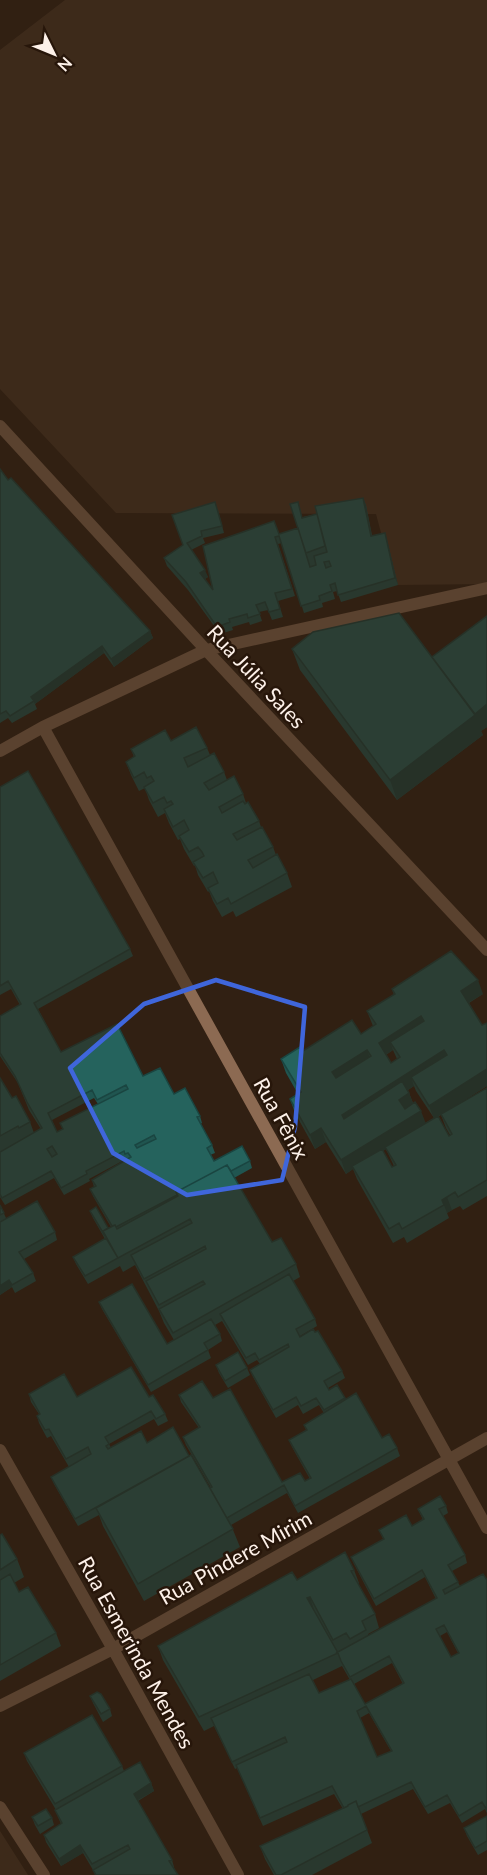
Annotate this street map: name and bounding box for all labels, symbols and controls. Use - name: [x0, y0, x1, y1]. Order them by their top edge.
- north arrow: [24, 24, 84, 84]
- text: N: [54, 54, 76, 76]
- street label: Rua Júlia Sales: [203, 619, 311, 733]
- street label: Rua Fênix: [249, 1073, 315, 1164]
- street label: Rua Pindere Mirim: [154, 1505, 316, 1609]
- street label: Rua Esmerinda Mendes: [74, 1552, 200, 1752]

